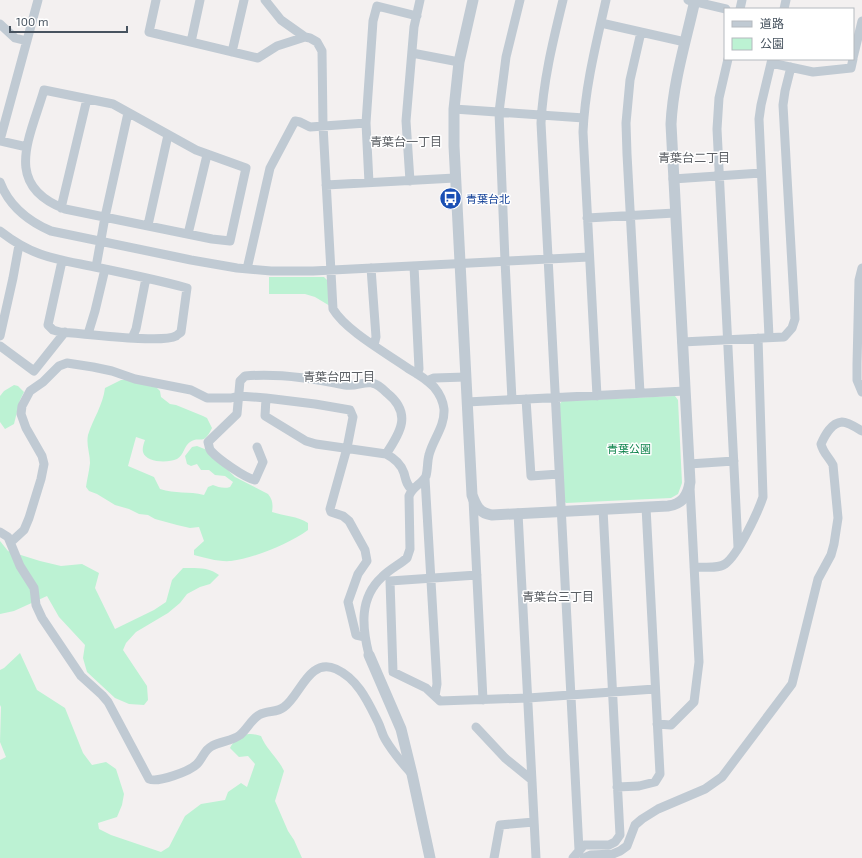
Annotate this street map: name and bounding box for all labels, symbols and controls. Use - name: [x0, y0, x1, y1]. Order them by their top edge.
- scale bar: [10, 8, 127, 34]
- legend: [724, 8, 854, 60]
- text: 100 m: [16, 14, 48, 28]
- text: 道路: [760, 16, 784, 30]
- text: 公園: [760, 36, 784, 50]
- district label: 青葉台一丁目: [370, 134, 442, 148]
- district label: 青葉台二丁目: [658, 150, 730, 164]
- bus stop icon: 青葉台北: [438, 186, 464, 212]
- place label: 青葉台北: [466, 192, 510, 205]
- district label: 青葉台四丁目: [303, 369, 375, 383]
- park label: 青葉公園: [607, 442, 651, 455]
- district label: 青葉台三丁目: [522, 589, 594, 603]

